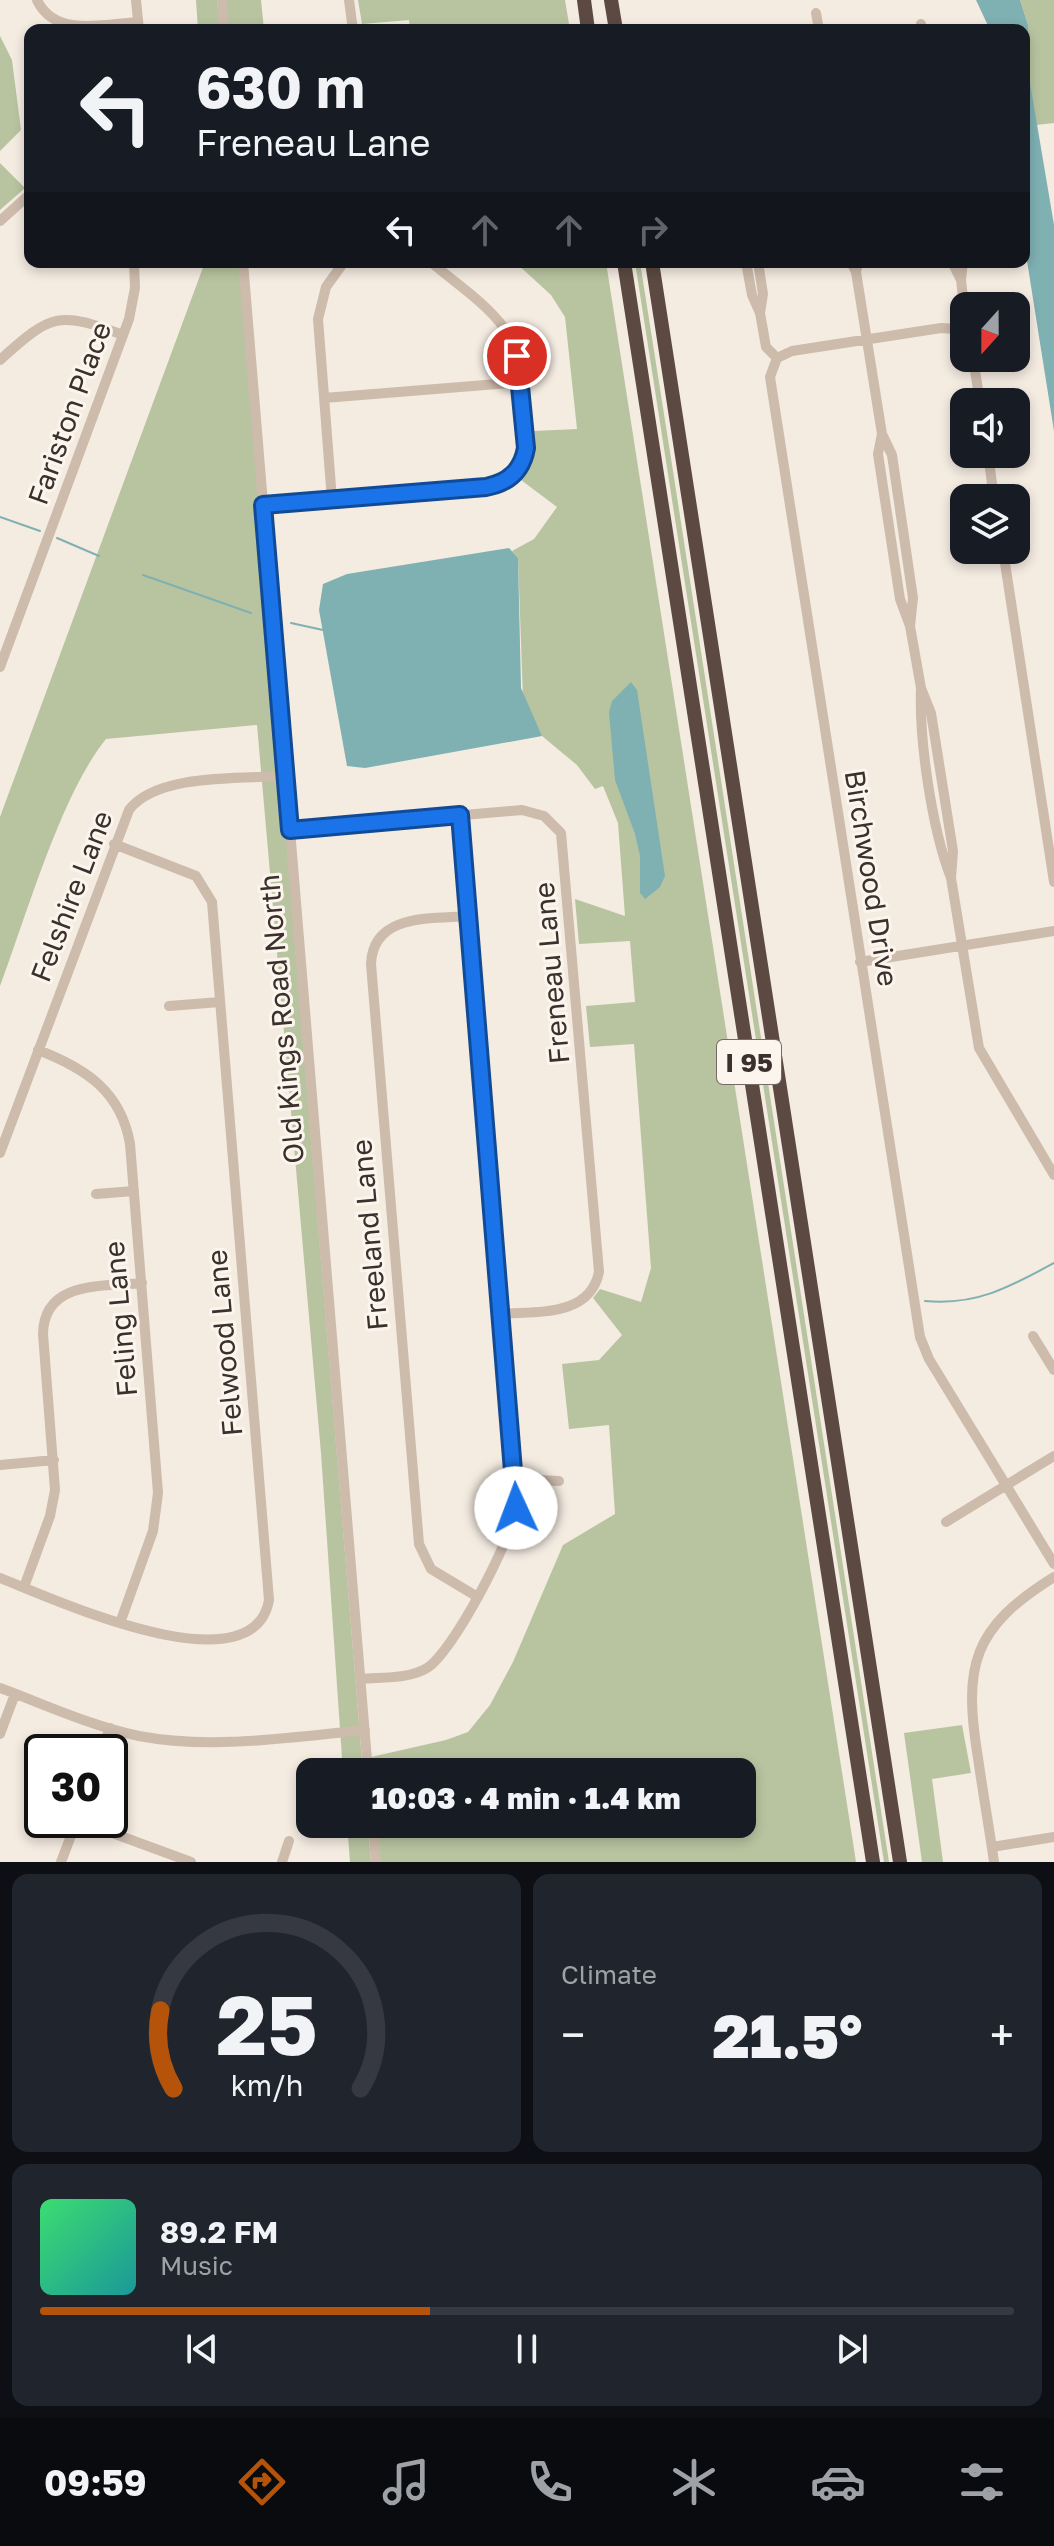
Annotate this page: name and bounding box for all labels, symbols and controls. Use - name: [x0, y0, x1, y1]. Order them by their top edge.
- text: 630 m: [196, 53, 365, 120]
- icon: left: [64, 56, 168, 160]
- text: Freneau Lane: [196, 121, 430, 164]
- icon: left: [379, 208, 423, 252]
- icon: ahead: [463, 208, 507, 252]
- icon: ahead: [547, 208, 591, 252]
- icon: right: [631, 208, 675, 252]
- north arrow: [950, 292, 1030, 372]
- map controls: [950, 292, 1030, 564]
- street label: Fariston Place: [21, 317, 117, 509]
- pin: [483, 322, 551, 390]
- icon: arrive: [495, 334, 539, 378]
- button: sound: [950, 388, 1030, 468]
- button: layers: [950, 484, 1030, 564]
- street label: Birchwood Drive: [839, 767, 905, 989]
- street label: Felshire Lane: [23, 806, 119, 986]
- street label: Old Kings Road North: [252, 873, 310, 1165]
- street label: Freneau Lane: [527, 881, 575, 1065]
- road number: I 95: [717, 1040, 781, 1084]
- street label: Freeland Lane: [344, 1138, 394, 1332]
- street label: Feling Lane: [97, 1240, 143, 1398]
- street label: Felwood Lane: [199, 1248, 249, 1438]
- position arrow: [474, 1466, 558, 1550]
- speed limit sign: 30: [24, 1734, 128, 1838]
- text: 10:03 · 4 min · 1.4 km: [371, 1780, 681, 1816]
- text: Climate: [561, 1959, 657, 1990]
- text: 25: [216, 1973, 317, 2073]
- text: 21.5°: [713, 1999, 862, 2071]
- text: −: [561, 2008, 585, 2061]
- text: +: [990, 2008, 1014, 2061]
- text: km/h: [230, 2068, 303, 2102]
- text: 89.2 FM: [160, 2214, 278, 2250]
- text: Music: [160, 2250, 233, 2281]
- icon: previous: [180, 2327, 224, 2371]
- icon: pause: [505, 2327, 549, 2371]
- icon: next: [830, 2327, 874, 2371]
- icon: directions: [234, 2454, 290, 2510]
- icon: music: [378, 2454, 434, 2510]
- icon: phone: [522, 2454, 578, 2510]
- icon: climate: [666, 2454, 722, 2510]
- icon: car: [810, 2454, 866, 2510]
- icon: filters: [954, 2454, 1010, 2510]
- text: 09:59: [44, 2461, 147, 2504]

